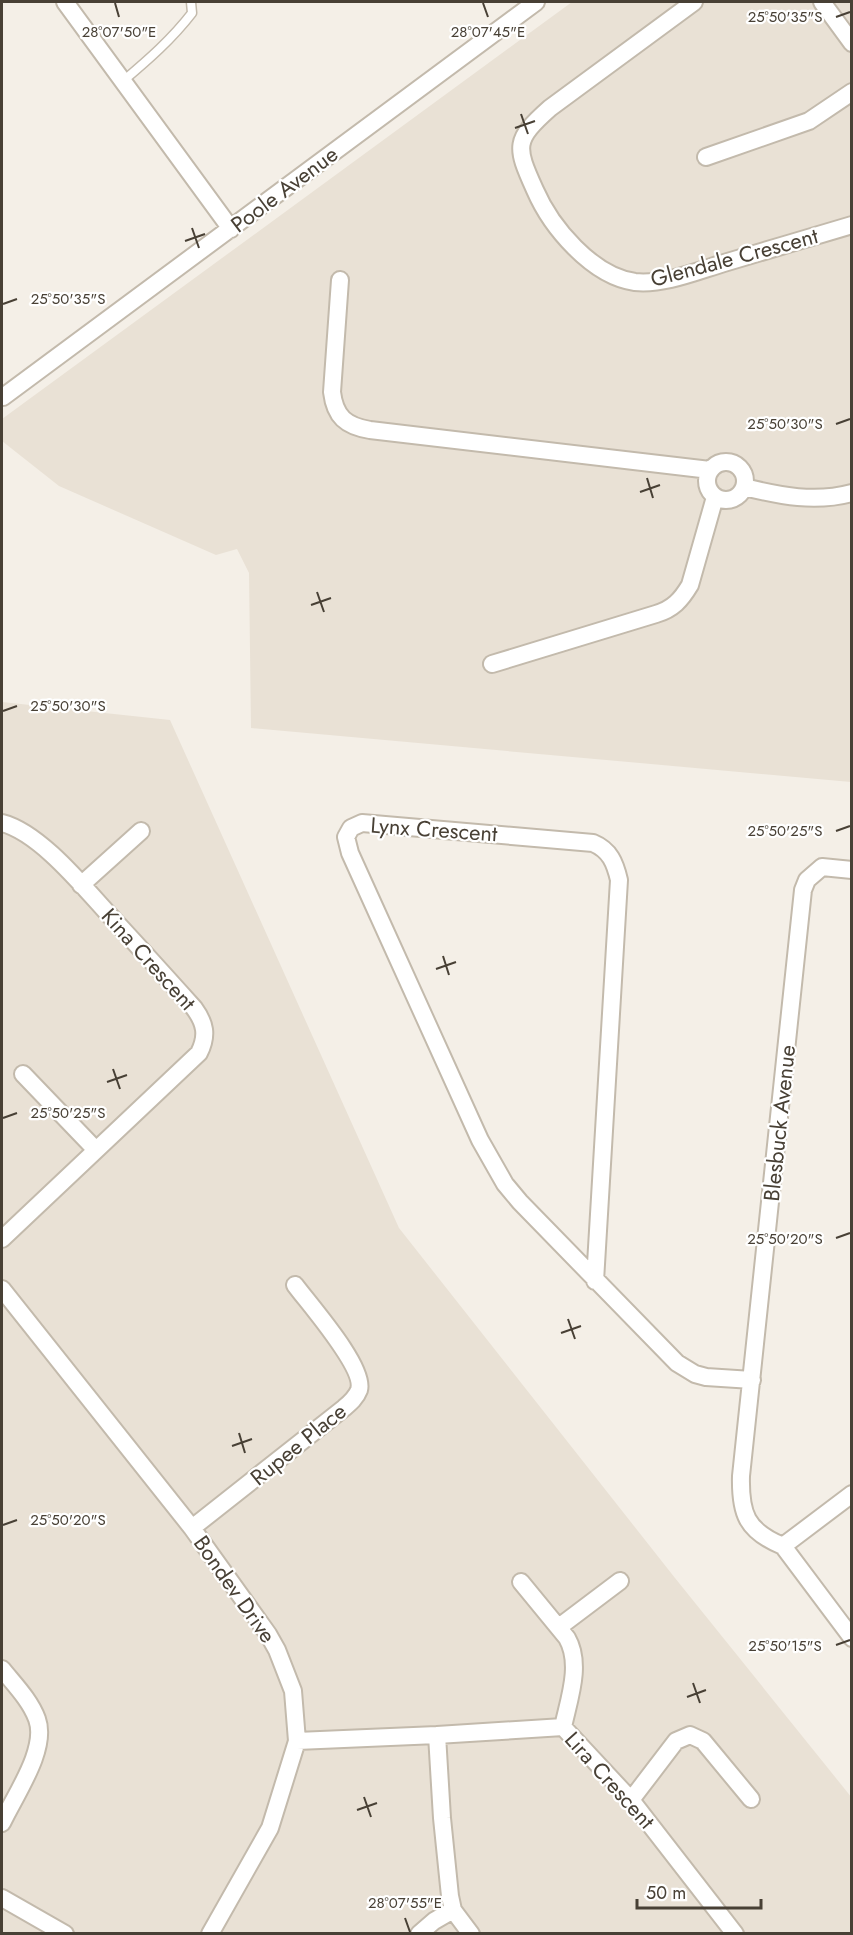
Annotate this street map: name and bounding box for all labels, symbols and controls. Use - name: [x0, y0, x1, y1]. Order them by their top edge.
- text: 25°50'35"S: [748, 6, 822, 28]
- text: 28°07'50"E: [82, 21, 156, 43]
- text: 28°07'45"E: [451, 21, 525, 43]
- street label: Poole Avenue: [224, 138, 344, 240]
- street label: Glendale Crescent: [647, 219, 822, 295]
- text: 25°50'35"S: [31, 288, 105, 310]
- text: 25°50'30"S: [747, 413, 823, 435]
- text: 25°50'30"S: [30, 695, 106, 717]
- street label: Lynx Crescent: [370, 809, 499, 849]
- text: 25°50'25"S: [747, 820, 823, 842]
- street label: Kina Crescent: [94, 901, 204, 1018]
- street label: Blesbuck Avenue: [755, 1043, 803, 1203]
- text: 25°50'25"S: [30, 1102, 106, 1124]
- text: 25°50'20"S: [747, 1228, 823, 1250]
- street label: Rupee Place: [243, 1395, 353, 1493]
- text: 25°50'20"S: [30, 1509, 106, 1531]
- street label: Bondev Drive: [186, 1529, 284, 1649]
- text: 25°50'15"S: [748, 1635, 822, 1657]
- street label: Lira Crescent: [557, 1724, 663, 1836]
- scale bar: [637, 1872, 762, 1910]
- text: 50 m: [646, 1880, 686, 1906]
- text: 28°07'55"E: [368, 1892, 442, 1914]

